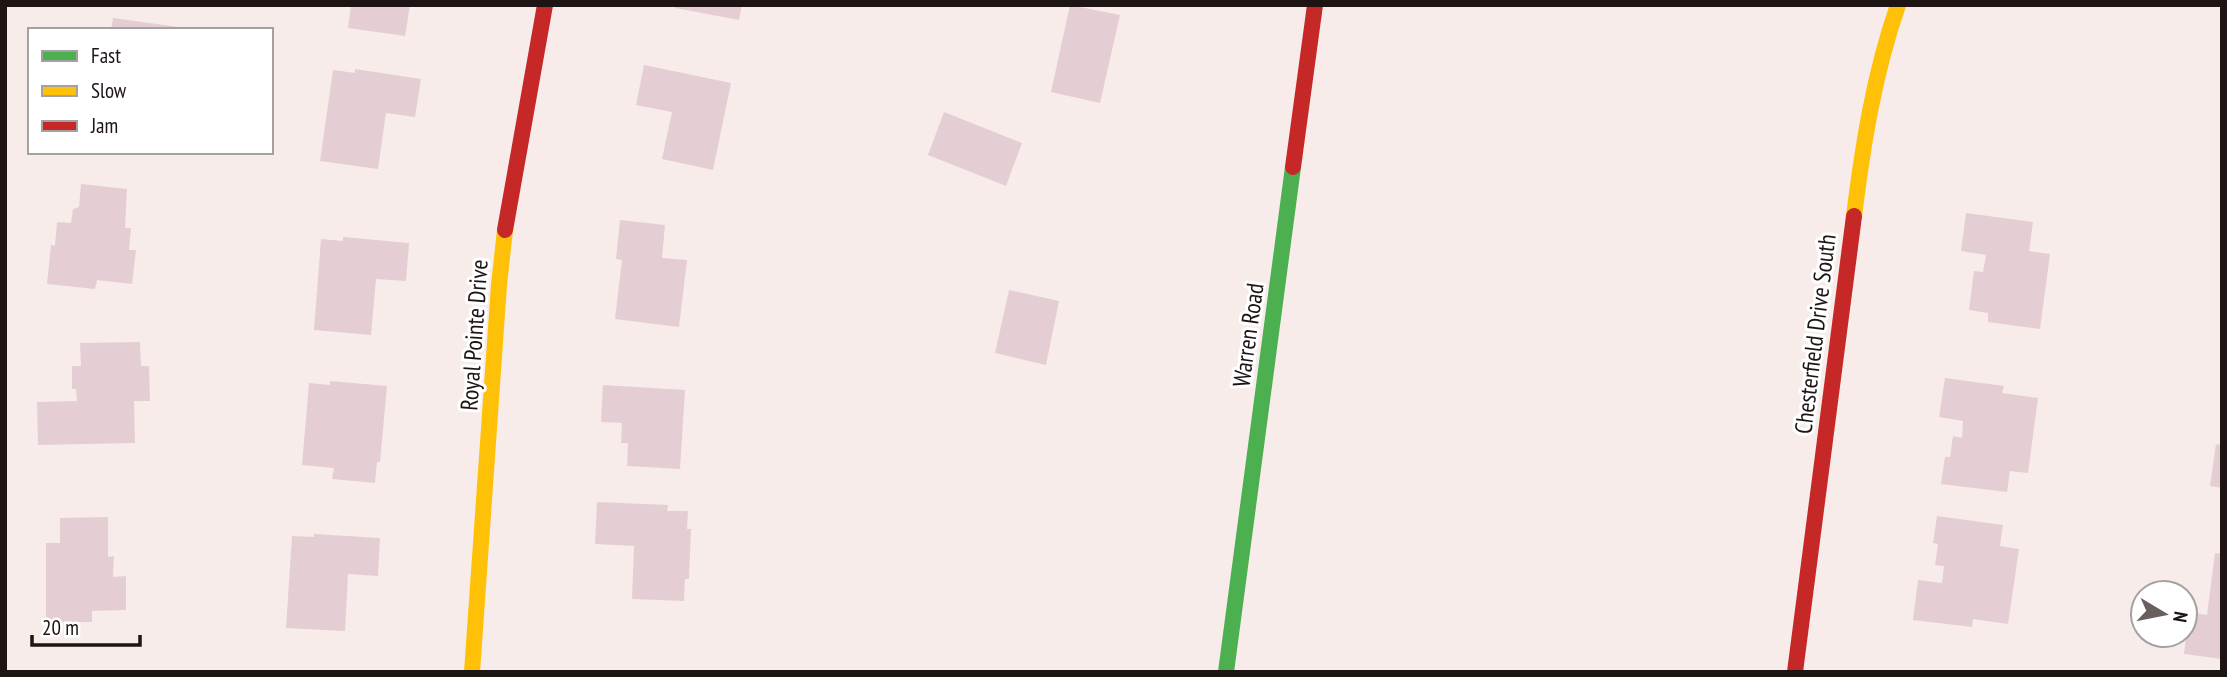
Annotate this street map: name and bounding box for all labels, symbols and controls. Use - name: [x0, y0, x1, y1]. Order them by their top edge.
- legend: [28, 28, 273, 154]
- text: Fast: [91, 42, 121, 69]
- text: Slow: [91, 77, 127, 104]
- text: Jam: [90, 112, 118, 139]
- street label: Chesterfield Drive South: [1787, 232, 1843, 436]
- street label: Royal Pointe Drive: [453, 258, 495, 412]
- street label: Warren Road: [1225, 281, 1271, 389]
- north arrow: [2129, 579, 2199, 649]
- scale bar: [32, 604, 140, 648]
- text: N: [2168, 610, 2193, 624]
- text: 20 m: [42, 614, 79, 641]

